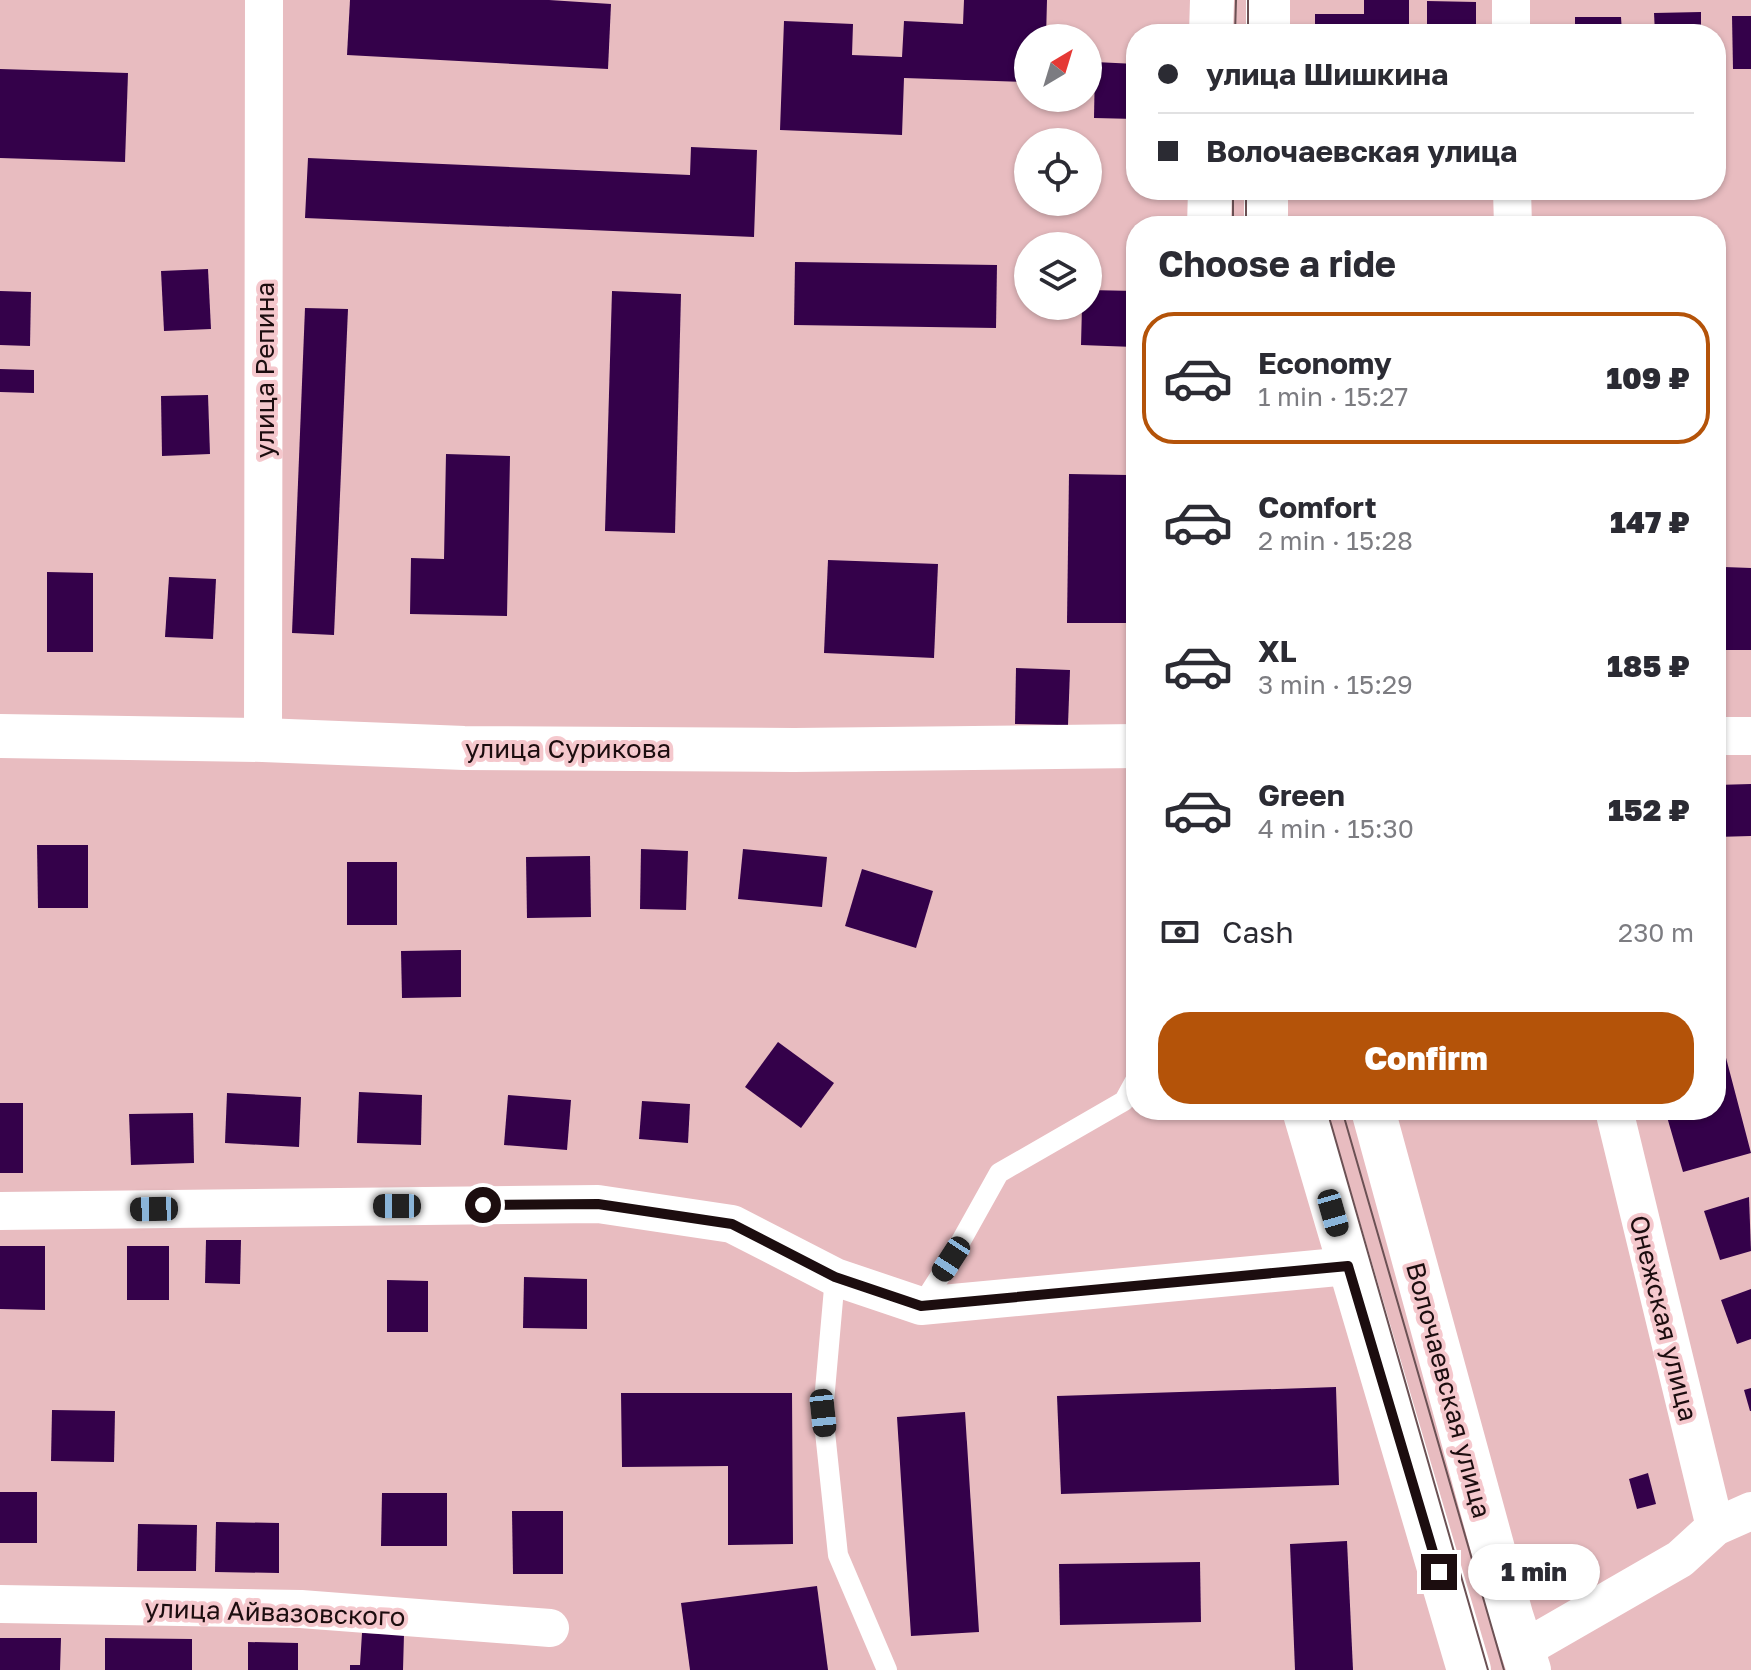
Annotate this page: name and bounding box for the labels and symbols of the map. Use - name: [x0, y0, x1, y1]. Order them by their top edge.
- north arrow: [1014, 24, 1102, 112]
- street label: улица Репина: [249, 282, 280, 458]
- street label: улица Сурикова: [465, 733, 671, 764]
- route start: [465, 1187, 501, 1223]
- car: [1315, 1187, 1351, 1239]
- car: [373, 1194, 421, 1218]
- car: [130, 1197, 178, 1221]
- street label: Онежская улица: [1623, 1212, 1705, 1424]
- car: [928, 1232, 974, 1286]
- street label: Волочаевская улица: [1400, 1259, 1498, 1521]
- car: [809, 1388, 837, 1438]
- callout: 1 min: [1467, 1544, 1599, 1600]
- route end: [1421, 1554, 1457, 1590]
- street label: улица Айвазовского: [144, 1592, 406, 1632]

